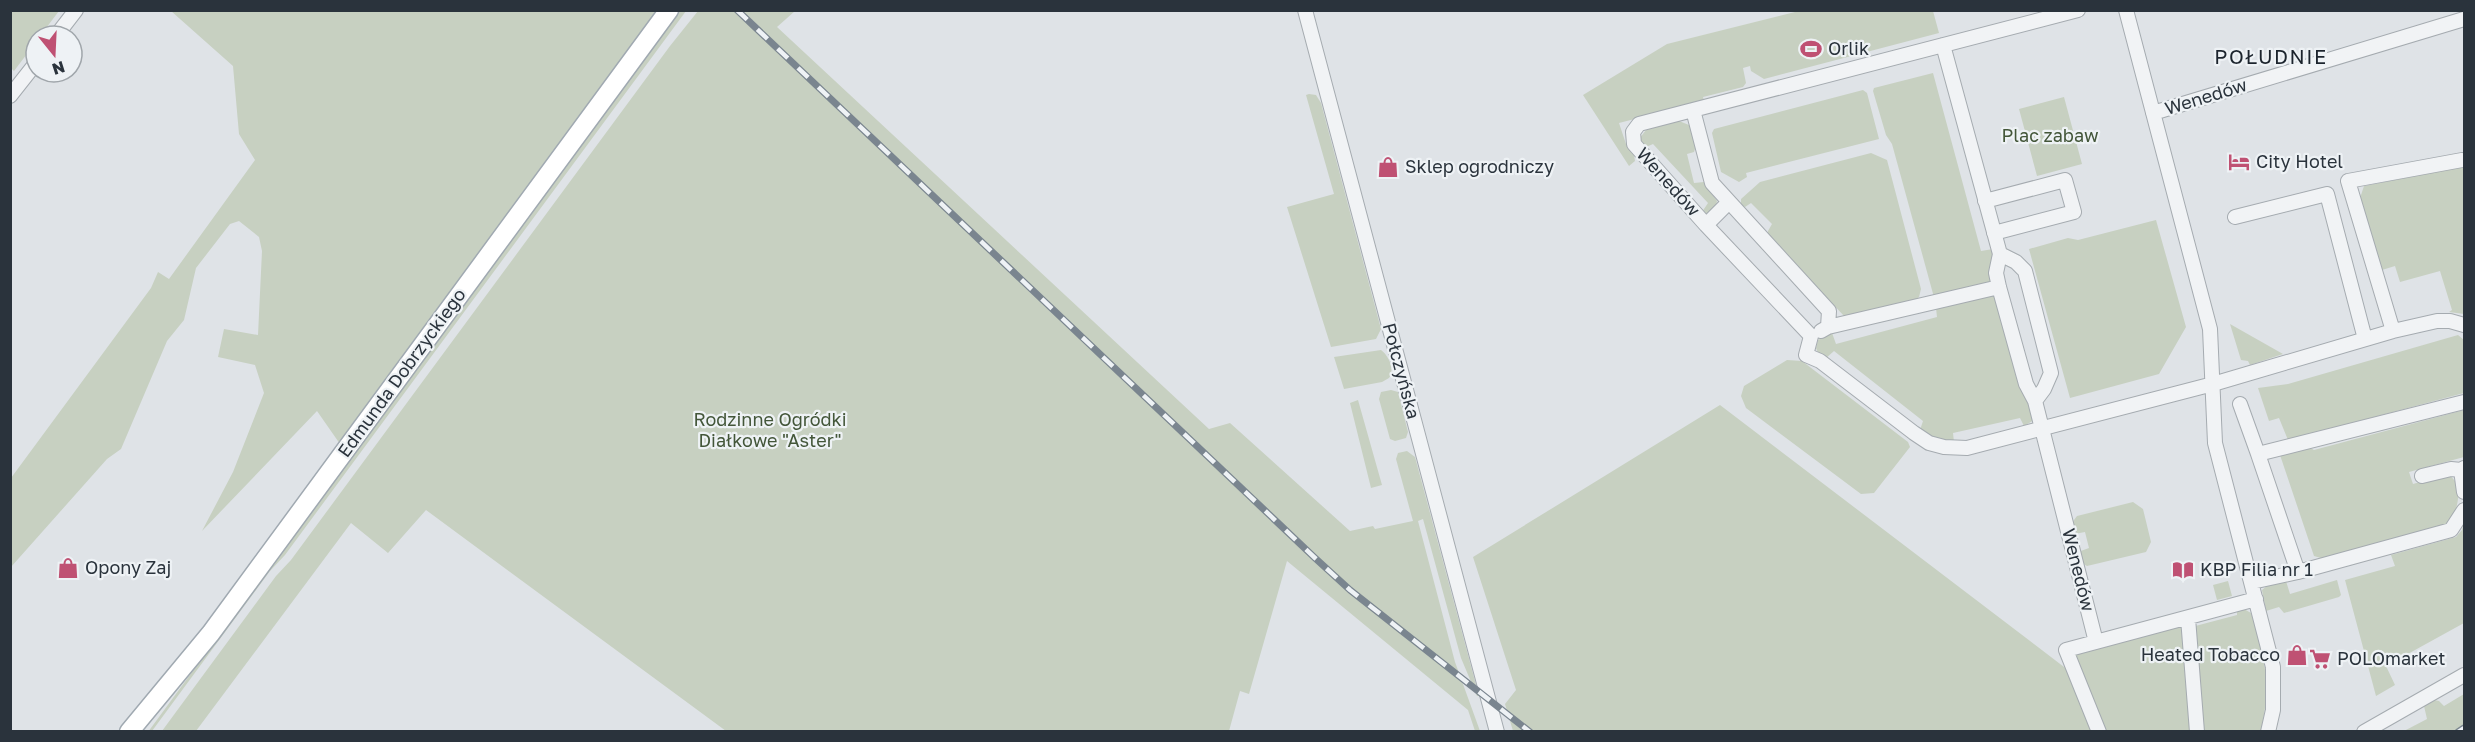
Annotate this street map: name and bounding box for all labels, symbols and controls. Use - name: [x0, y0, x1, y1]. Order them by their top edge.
- north arrow: [24, 24, 84, 84]
- sports icon: Orlik: [1799, 37, 1823, 61]
- place label: Orlik: [1828, 37, 1869, 59]
- district label: POŁUDNIE: [2214, 44, 2328, 68]
- text: N: [50, 57, 68, 80]
- street label: Wenedów: [2162, 73, 2250, 119]
- park label: Plac zabaw: [2001, 124, 2099, 146]
- street label: Wenedów: [1632, 142, 1706, 221]
- hotel icon: City Hotel: [2227, 150, 2251, 174]
- place label: City Hotel: [2256, 150, 2343, 172]
- shop icon: Sklep ogrodniczy: [1376, 155, 1400, 179]
- place label: Sklep ogrodniczy: [1405, 155, 1554, 177]
- street label: Edmunda Dobrzyckiego: [333, 284, 470, 461]
- street label: Połczyńska: [1379, 320, 1425, 421]
- park label: Rodzinne Ogródki Diałkowe "Aster": [693, 408, 847, 451]
- street label: Wenedów: [2058, 526, 2100, 614]
- shop icon: Opony Zaj: [56, 556, 80, 580]
- place label: Opony Zaj: [85, 556, 171, 578]
- library icon: KBP Filia nr 1: [2171, 558, 2195, 582]
- place label: KBP Filia nr 1: [2200, 558, 2313, 580]
- place label: Heated Tobacco: [2141, 643, 2280, 665]
- shop icon: Heated Tobacco: [2285, 643, 2309, 667]
- supermarket icon: POLOmarket: [2308, 647, 2332, 671]
- place label: POLOmarket: [2337, 647, 2446, 669]

